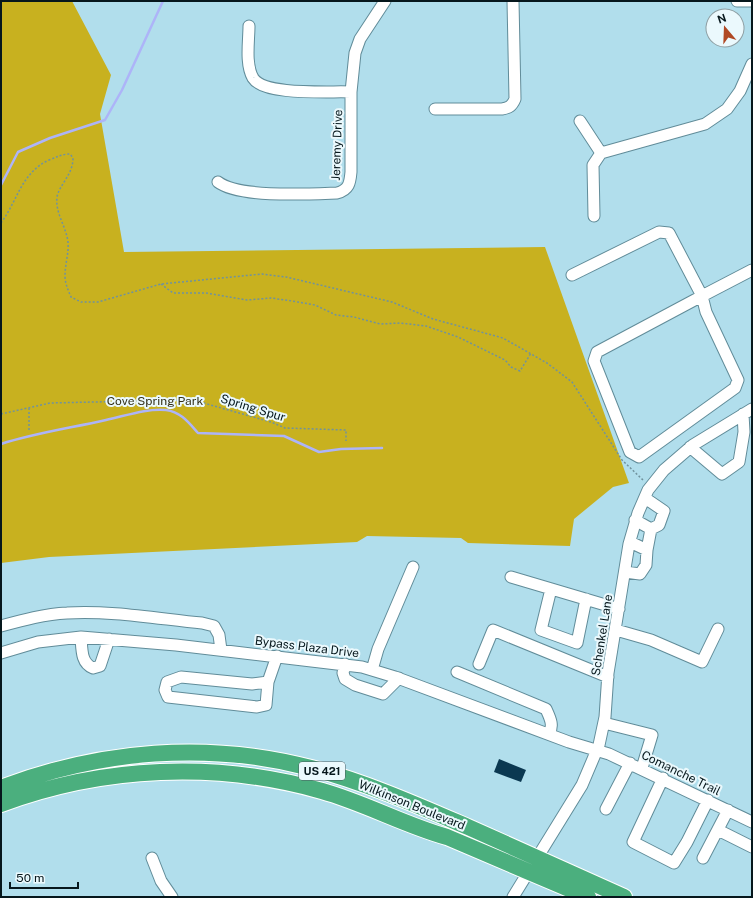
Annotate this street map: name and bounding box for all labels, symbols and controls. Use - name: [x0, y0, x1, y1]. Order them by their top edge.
- north arrow: [705, 8, 745, 48]
- text: N: [716, 11, 728, 26]
- street label: Jeremy Drive: [329, 109, 345, 181]
- street label: Spring Spur: [219, 391, 287, 425]
- park label: Cove Spring Park: [107, 394, 203, 408]
- street label: Schenkel Lane: [589, 593, 615, 677]
- street label: Bypass Plaza Drive: [254, 634, 360, 660]
- street label: Comanche Trail: [639, 748, 723, 798]
- road number: US 421: [299, 762, 345, 780]
- street label: Wilkinson Boulevard: [357, 777, 467, 833]
- scale bar: [10, 864, 78, 890]
- text: 50 m: [16, 871, 44, 885]

